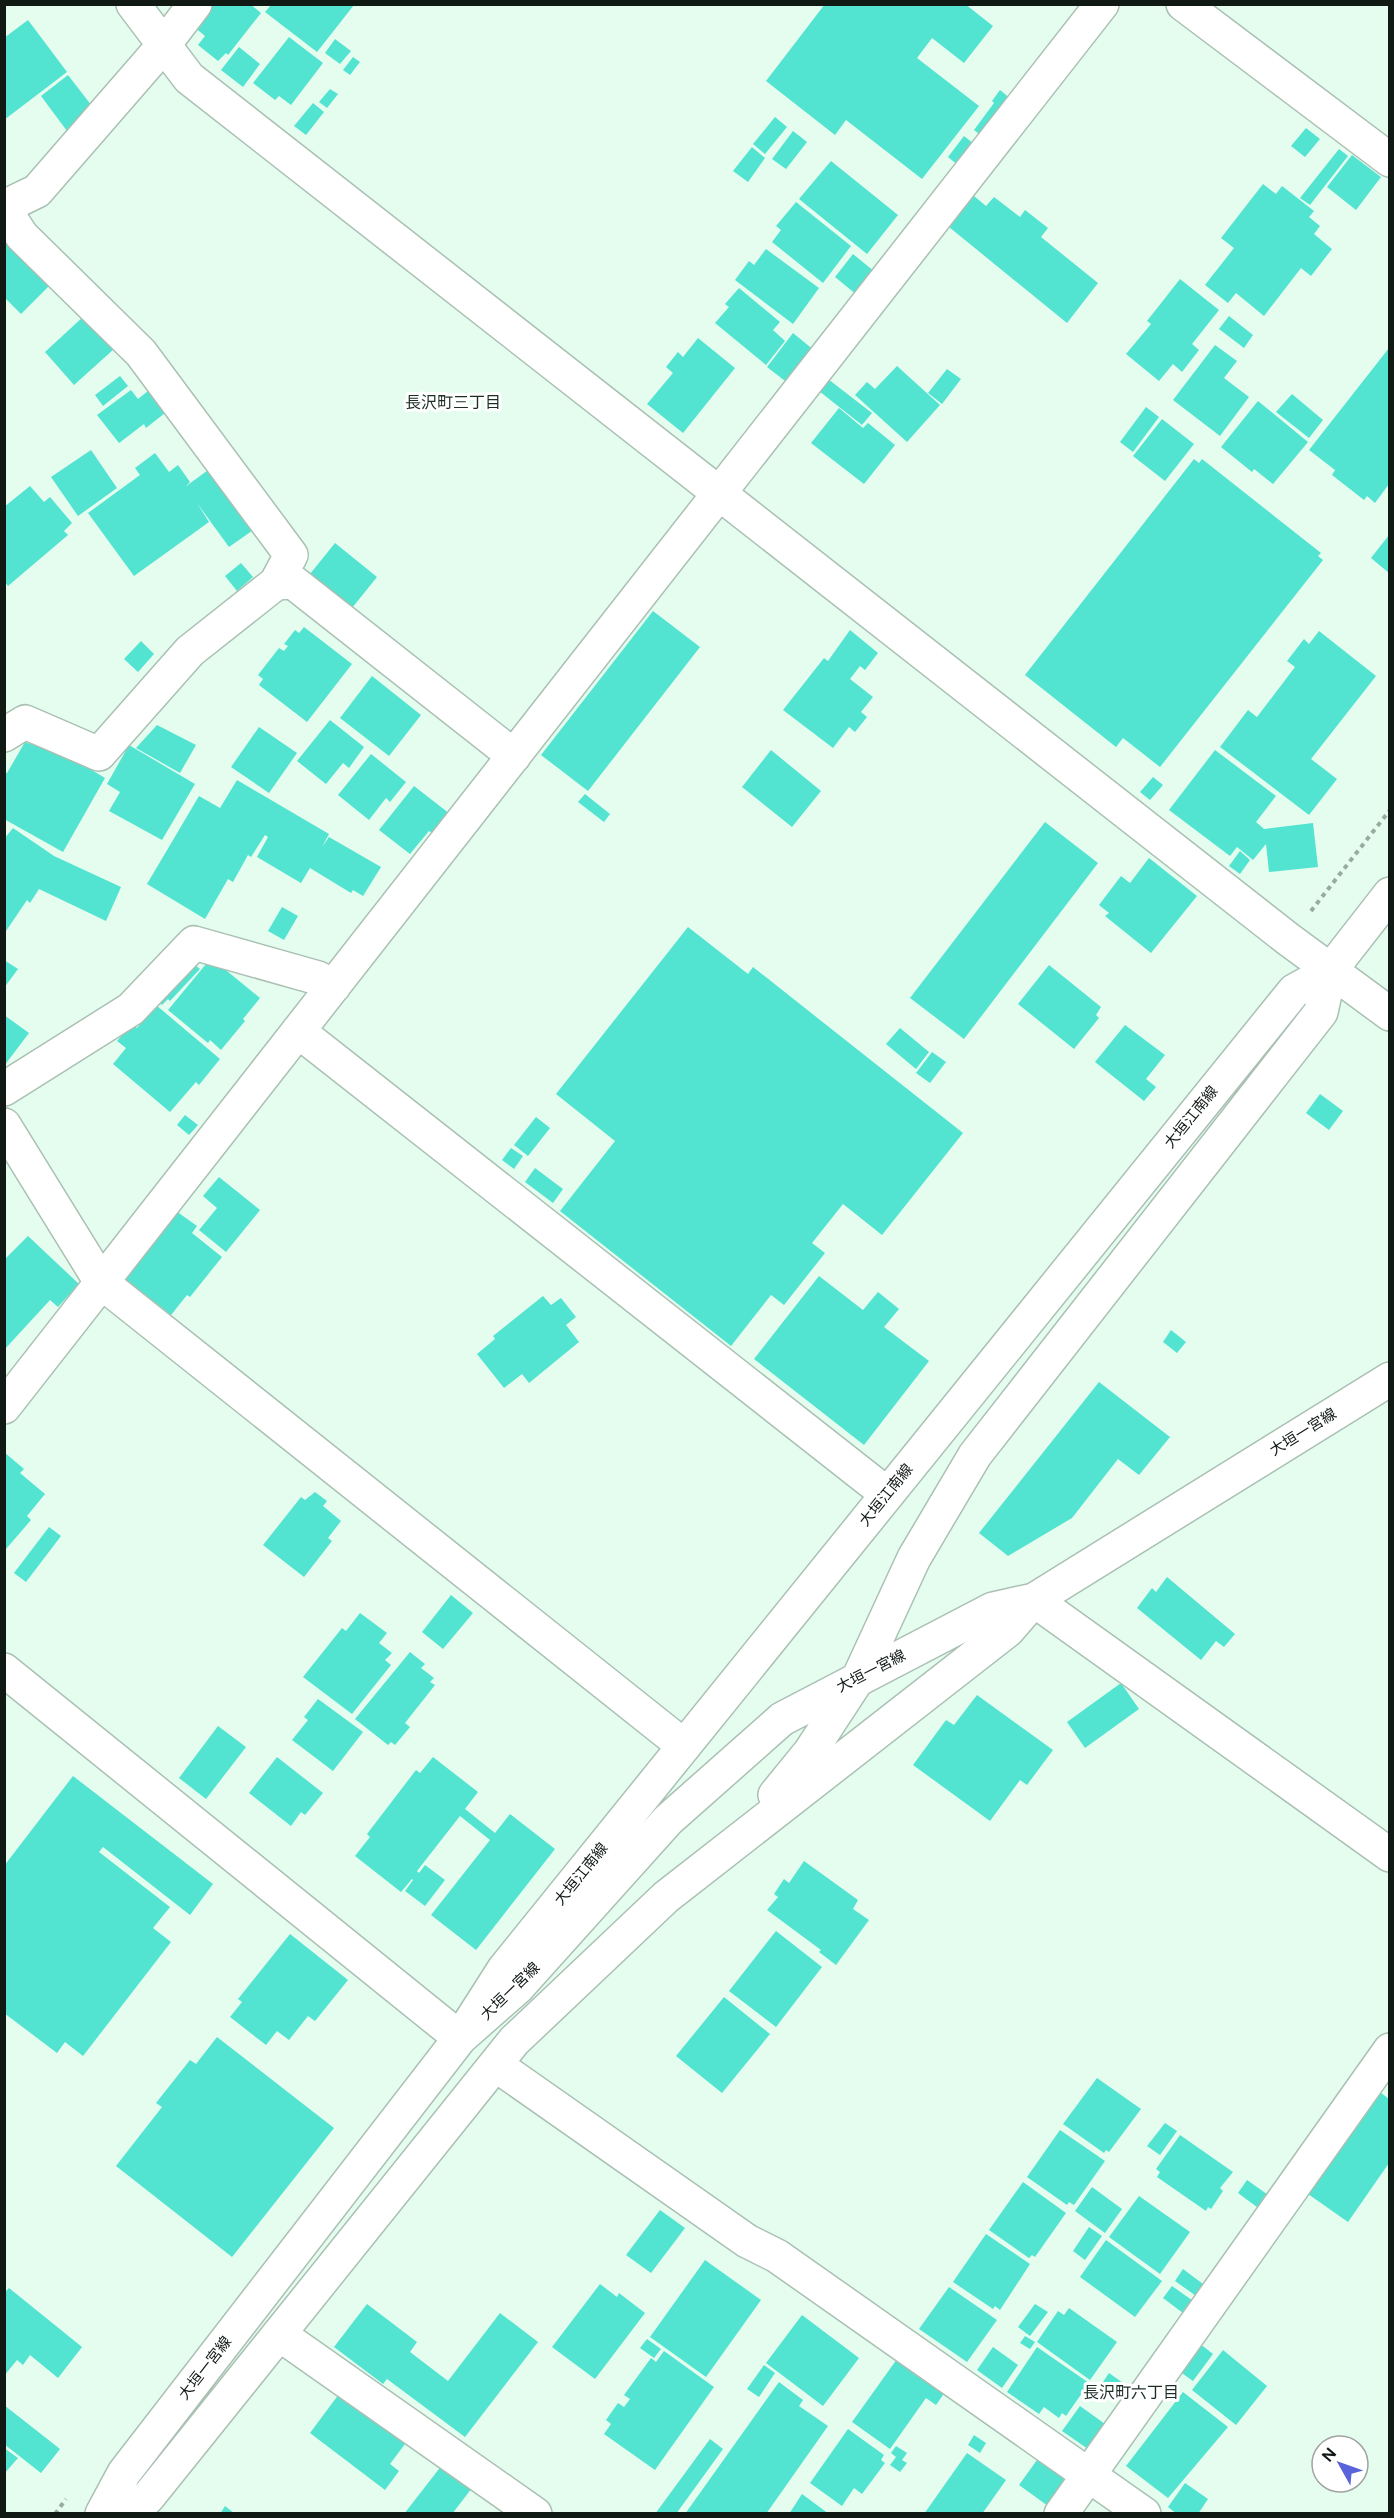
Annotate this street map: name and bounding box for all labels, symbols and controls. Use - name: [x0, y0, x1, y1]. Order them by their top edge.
- district label: 長沢町三丁目: [405, 393, 501, 412]
- street label: 大垣江南線: [1160, 1082, 1222, 1152]
- street label: 大垣一宮線: [1266, 1404, 1340, 1460]
- street label: 大垣江南線: [855, 1460, 917, 1530]
- street label: 大垣一宮線: [833, 1646, 909, 1696]
- street label: 大垣江南線: [550, 1839, 612, 1909]
- street label: 大垣一宮線: [477, 1958, 543, 2024]
- street label: 大垣一宮線: [175, 2333, 235, 2403]
- district label: 長沢町六丁目: [1083, 2383, 1179, 2402]
- north arrow: [1310, 2434, 1370, 2494]
- text: N: [1318, 2444, 1340, 2466]

